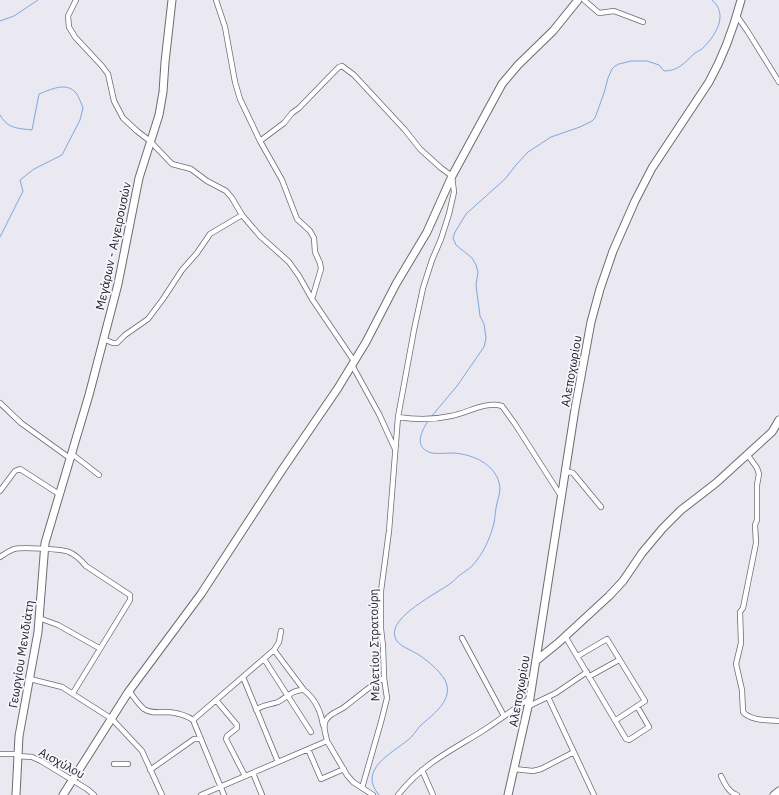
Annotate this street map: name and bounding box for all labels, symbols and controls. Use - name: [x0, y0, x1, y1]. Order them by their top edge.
- street label: Μεγάρων - Αιγειρουσών: [92, 181, 134, 311]
- street label: Αλεποχωρίου: [557, 334, 585, 408]
- street label: Μελετίου Στρατούρη: [366, 588, 382, 702]
- street label: Γεωργίου Μενιδιάτη: [5, 599, 37, 709]
- street label: Αλεποχωρίου: [505, 654, 533, 728]
- street label: Αισχύλου: [36, 744, 88, 782]

